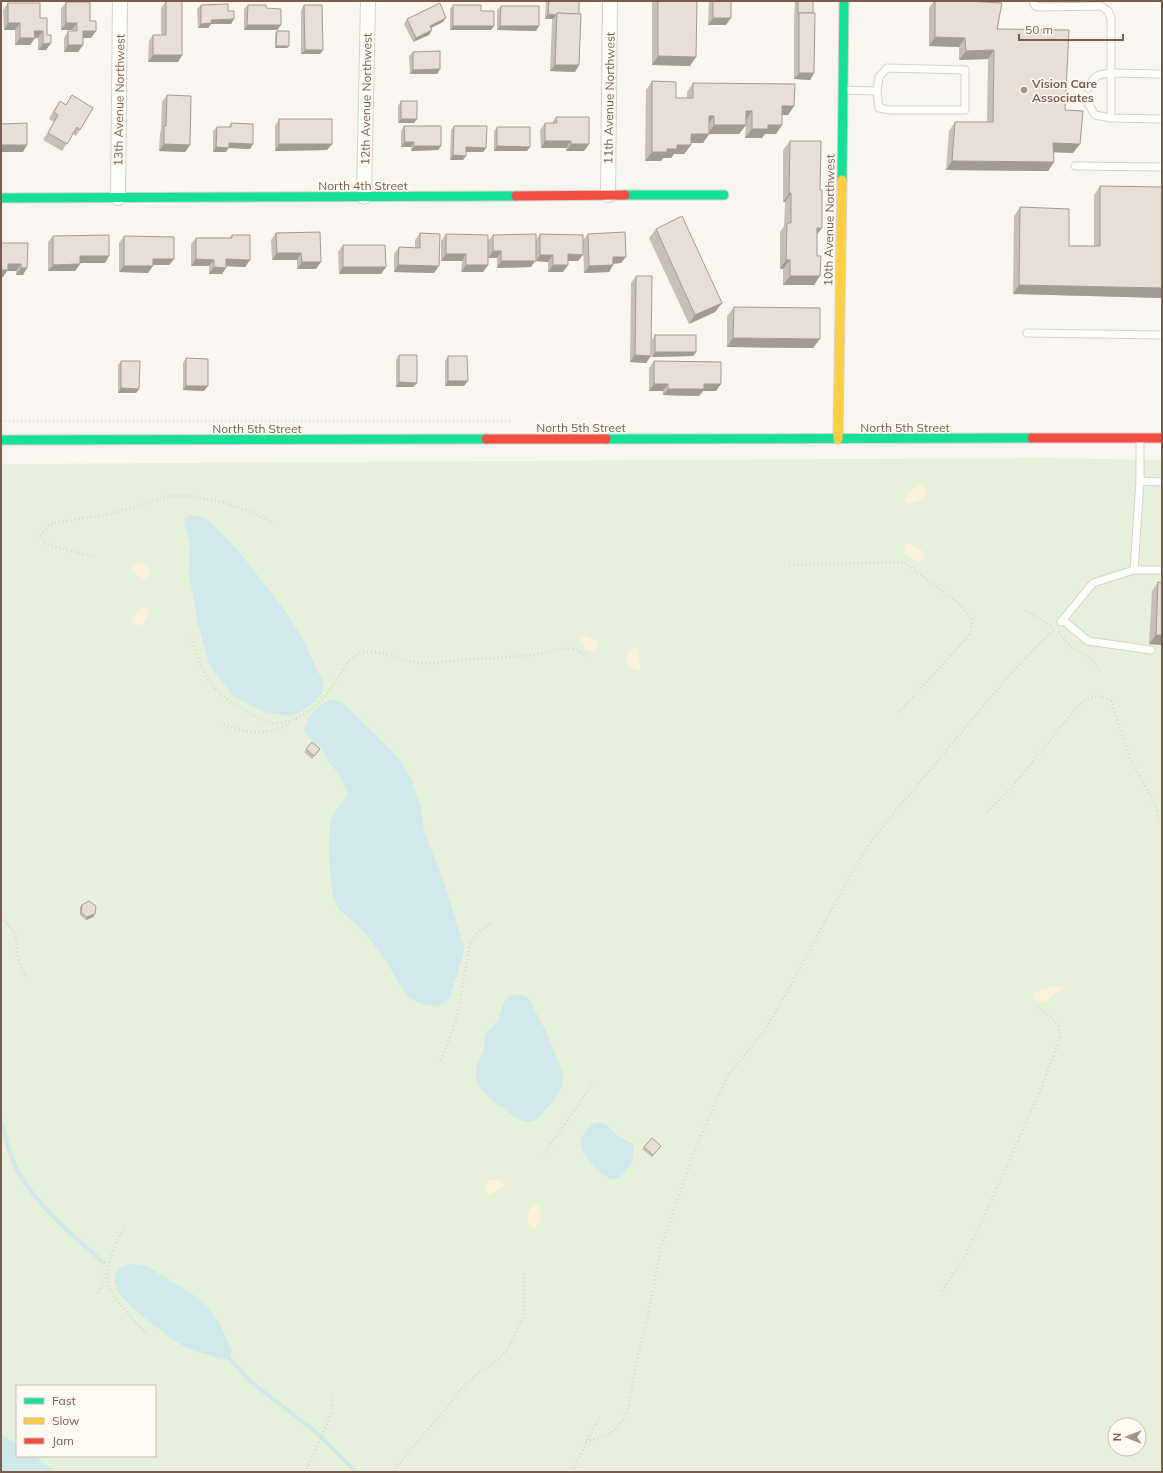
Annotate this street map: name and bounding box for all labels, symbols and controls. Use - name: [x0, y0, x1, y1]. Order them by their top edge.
- scale bar: [1019, 16, 1123, 42]
- text: 50 m: [1025, 22, 1053, 37]
- street label: 11th Avenue Northwest: [600, 32, 618, 164]
- street label: 12th Avenue Northwest: [357, 33, 375, 165]
- street label: 13th Avenue Northwest: [110, 34, 128, 166]
- place label: Vision Care Associates: [1031, 76, 1098, 105]
- marker: Vision Care Associates: [1019, 85, 1029, 95]
- street label: 10th Avenue Northwest: [820, 154, 838, 286]
- street label: North 4th Street: [318, 178, 408, 193]
- street label: North 5th Street: [536, 420, 626, 435]
- street label: North 5th Street: [860, 420, 950, 435]
- street label: North 5th Street: [212, 421, 302, 436]
- legend: [16, 1385, 156, 1457]
- text: Fast: [52, 1393, 76, 1408]
- text: Slow: [52, 1413, 80, 1428]
- north arrow: [1107, 1417, 1147, 1457]
- text: Jam: [52, 1433, 74, 1448]
- text: N: [1110, 1433, 1124, 1441]

